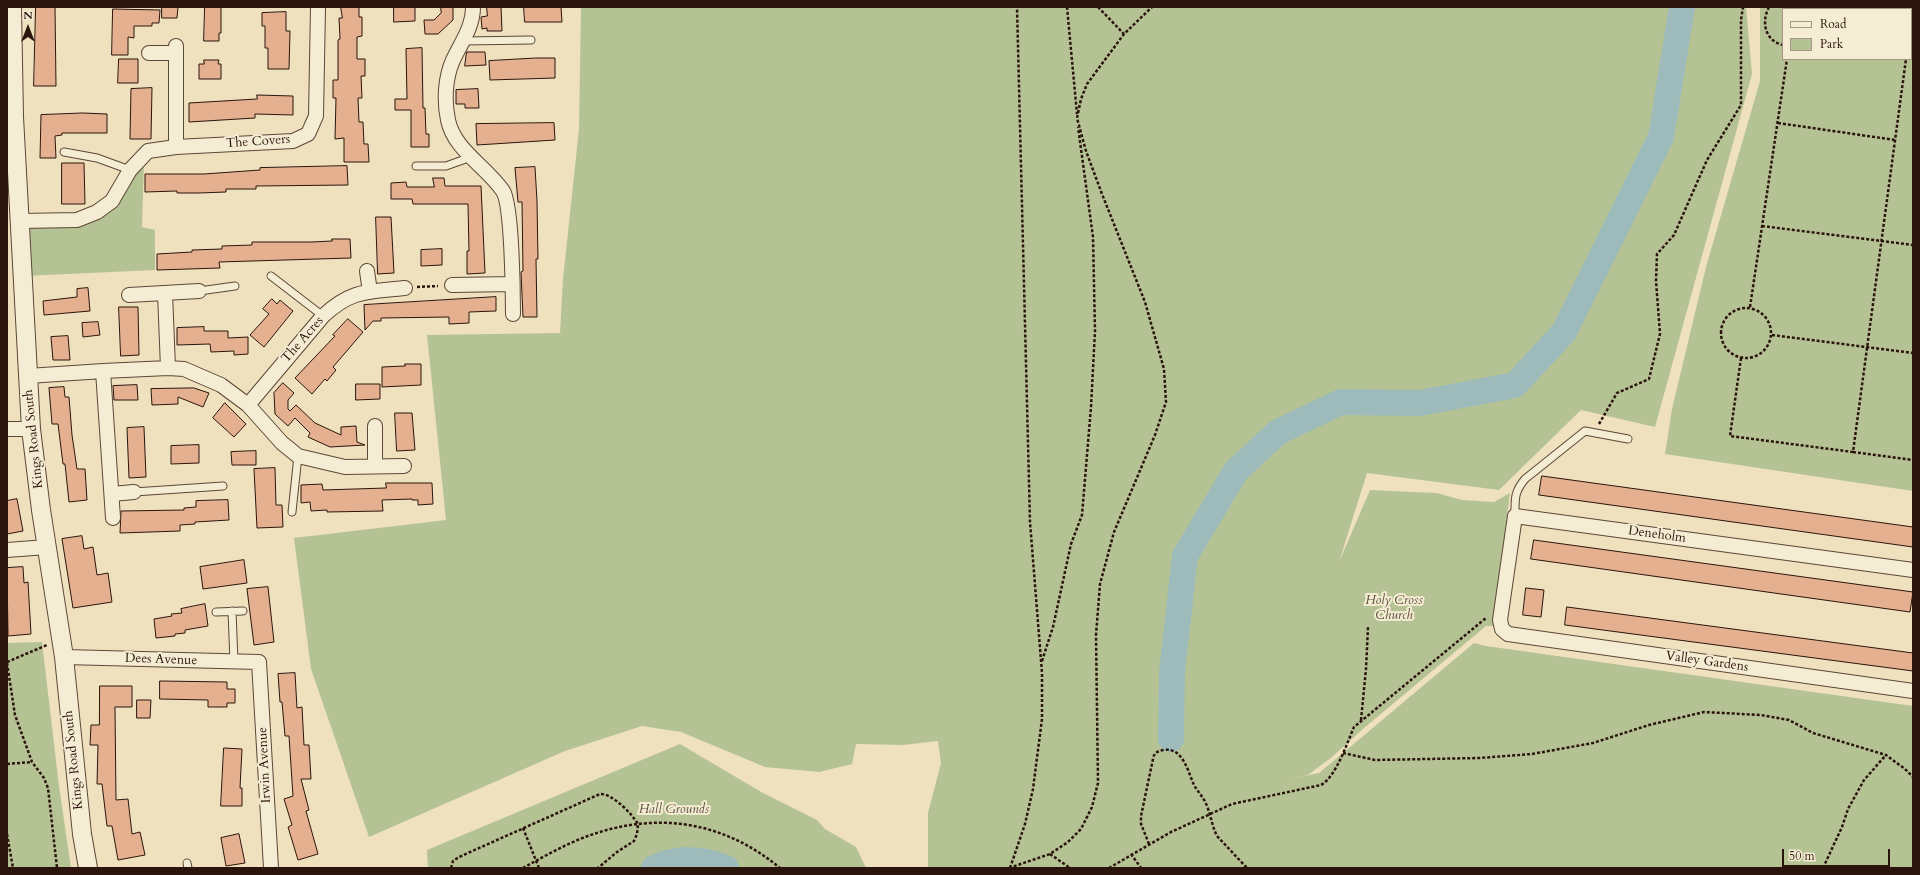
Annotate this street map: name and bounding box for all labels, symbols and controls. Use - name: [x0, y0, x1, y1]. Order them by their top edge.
- north arrow: [8, 8, 48, 48]
- text: N: [23, 8, 33, 23]
- legend: [1782, 8, 1912, 60]
- text: Road: [1820, 16, 1846, 32]
- text: Park: [1820, 36, 1843, 52]
- street label: The Covers: [225, 132, 291, 152]
- street label: The Acres: [279, 314, 327, 366]
- street label: Kings Road South: [21, 389, 47, 489]
- street label: Deneholm: [1627, 523, 1687, 547]
- park label: Holy Cross Church: [1365, 593, 1423, 624]
- street label: Valley Gardens: [1665, 648, 1749, 676]
- street label: Dees Avenue: [125, 651, 197, 669]
- street label: Kings Road South: [61, 710, 87, 810]
- street label: Irwin Avenue: [255, 726, 275, 804]
- park label: Hall Grounds: [639, 802, 709, 818]
- scale bar: [1784, 841, 1892, 867]
- text: 50 m: [1789, 848, 1815, 864]

